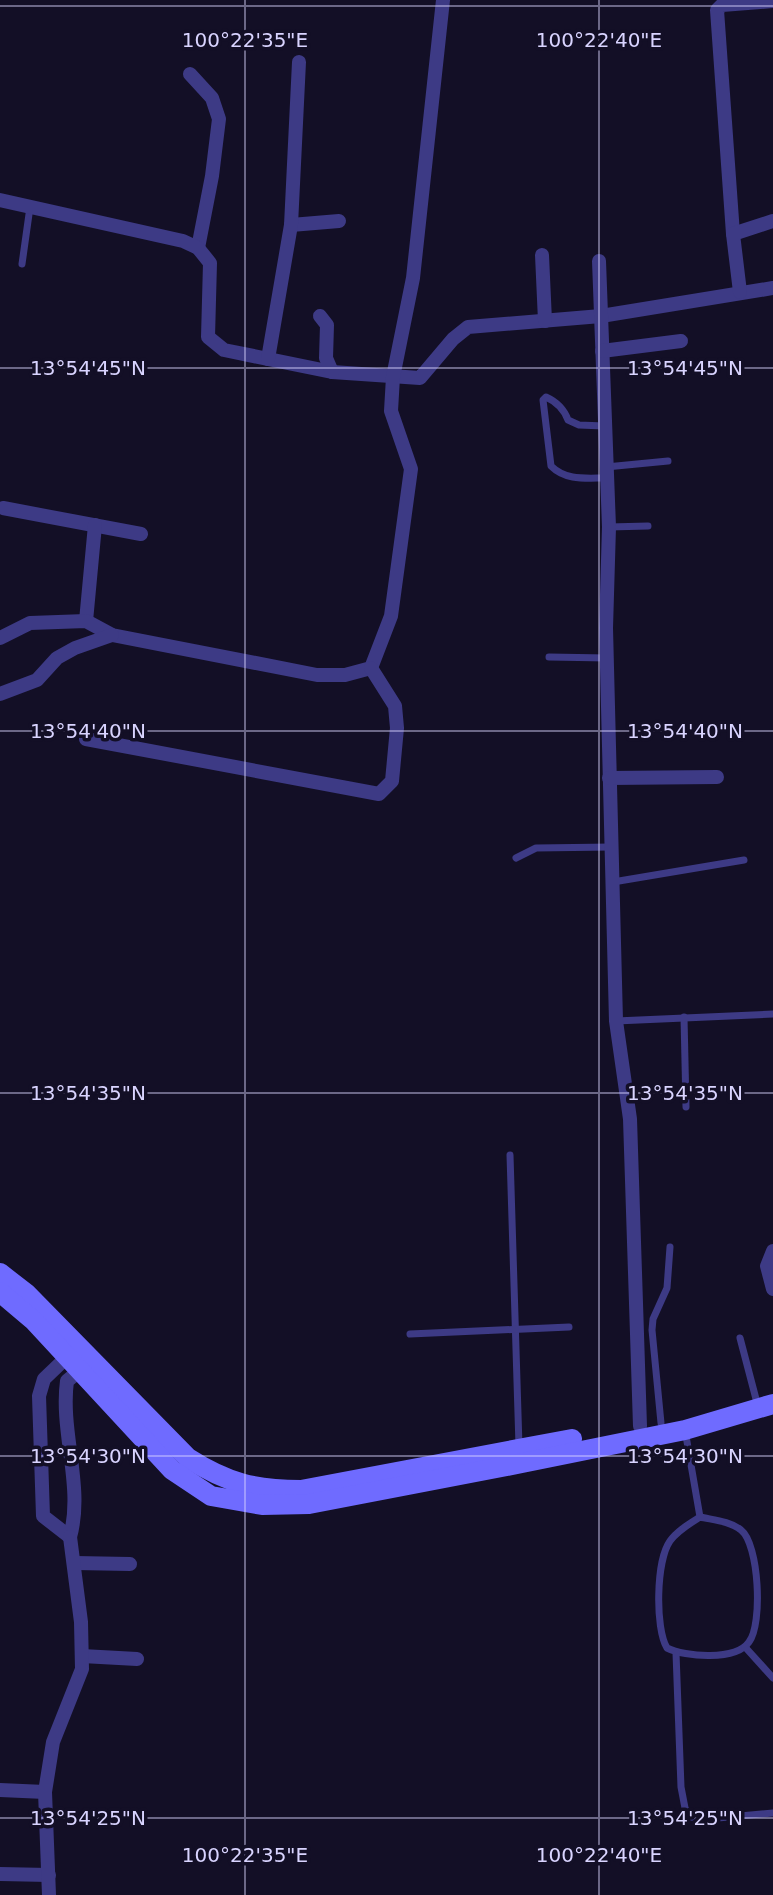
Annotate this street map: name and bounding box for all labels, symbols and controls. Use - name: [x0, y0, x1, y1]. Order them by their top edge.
- text: 100°22'35"E: [182, 28, 308, 52]
- text: 100°22'40"E: [536, 28, 662, 52]
- text: 13°54'45"N: [30, 356, 146, 380]
- text: 13°54'45"N: [627, 356, 743, 380]
- text: 13°54'40"N: [30, 719, 146, 743]
- text: 13°54'40"N: [627, 719, 743, 743]
- text: 13°54'35"N: [30, 1081, 146, 1105]
- text: 13°54'35"N: [627, 1081, 743, 1105]
- text: 13°54'30"N: [30, 1444, 146, 1468]
- text: 13°54'30"N: [627, 1444, 743, 1468]
- text: 13°54'25"N: [30, 1806, 146, 1830]
- text: 13°54'25"N: [627, 1806, 743, 1830]
- text: 100°22'35"E: [182, 1843, 308, 1867]
- text: 100°22'40"E: [536, 1843, 662, 1867]

